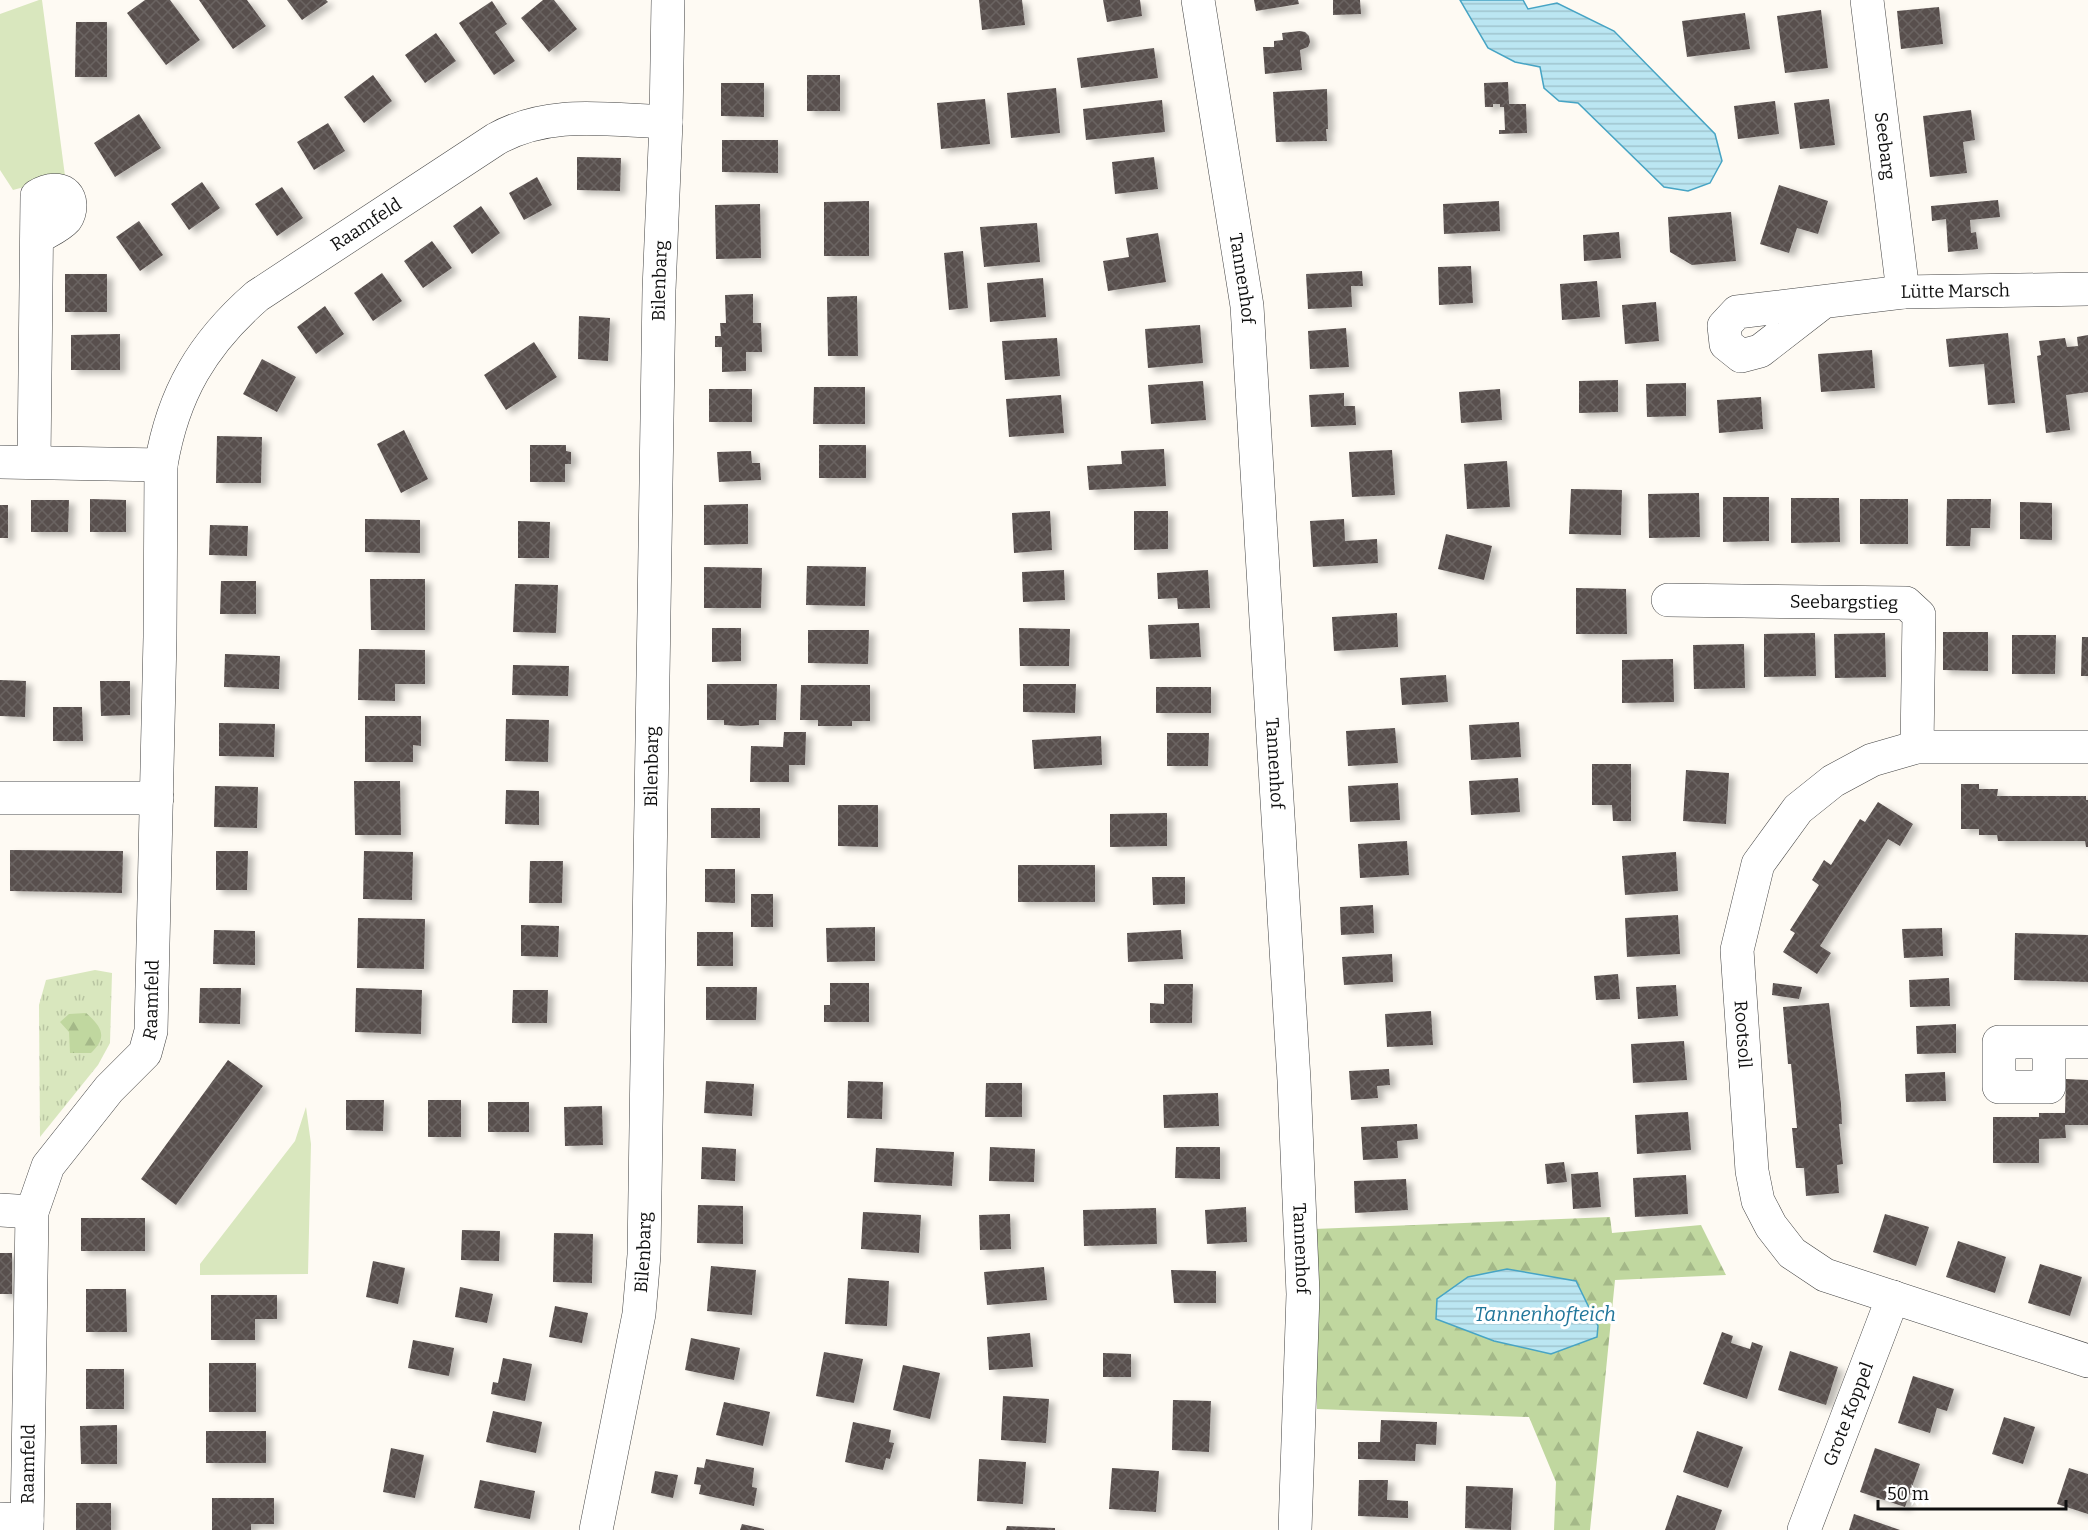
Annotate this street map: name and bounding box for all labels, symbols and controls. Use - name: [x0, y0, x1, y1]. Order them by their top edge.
- street label: Seebarg: [1870, 111, 1900, 181]
- street label: Raamfeld: [326, 193, 406, 256]
- street label: Tannenhof: [1225, 232, 1259, 326]
- street label: Bilenbarg: [648, 240, 672, 321]
- street label: Lütte Marsch: [1901, 279, 2010, 303]
- street label: Seebargstieg: [1790, 591, 1898, 614]
- street label: Tannenhof: [1261, 717, 1289, 811]
- street label: Bilenbarg: [640, 726, 663, 807]
- street label: Raamfeld: [138, 959, 164, 1042]
- street label: Rootsoll: [1729, 1000, 1756, 1069]
- street label: Tannenhof: [1288, 1202, 1314, 1296]
- street label: Bilenbarg: [630, 1212, 656, 1294]
- water label: Tannenhofteich: [1474, 1302, 1616, 1327]
- street label: Grote Koppel: [1818, 1359, 1878, 1469]
- street label: Raamfeld: [16, 1423, 40, 1504]
- scale bar: [1878, 1473, 2066, 1511]
- text: 50 m: [1887, 1483, 1929, 1505]

